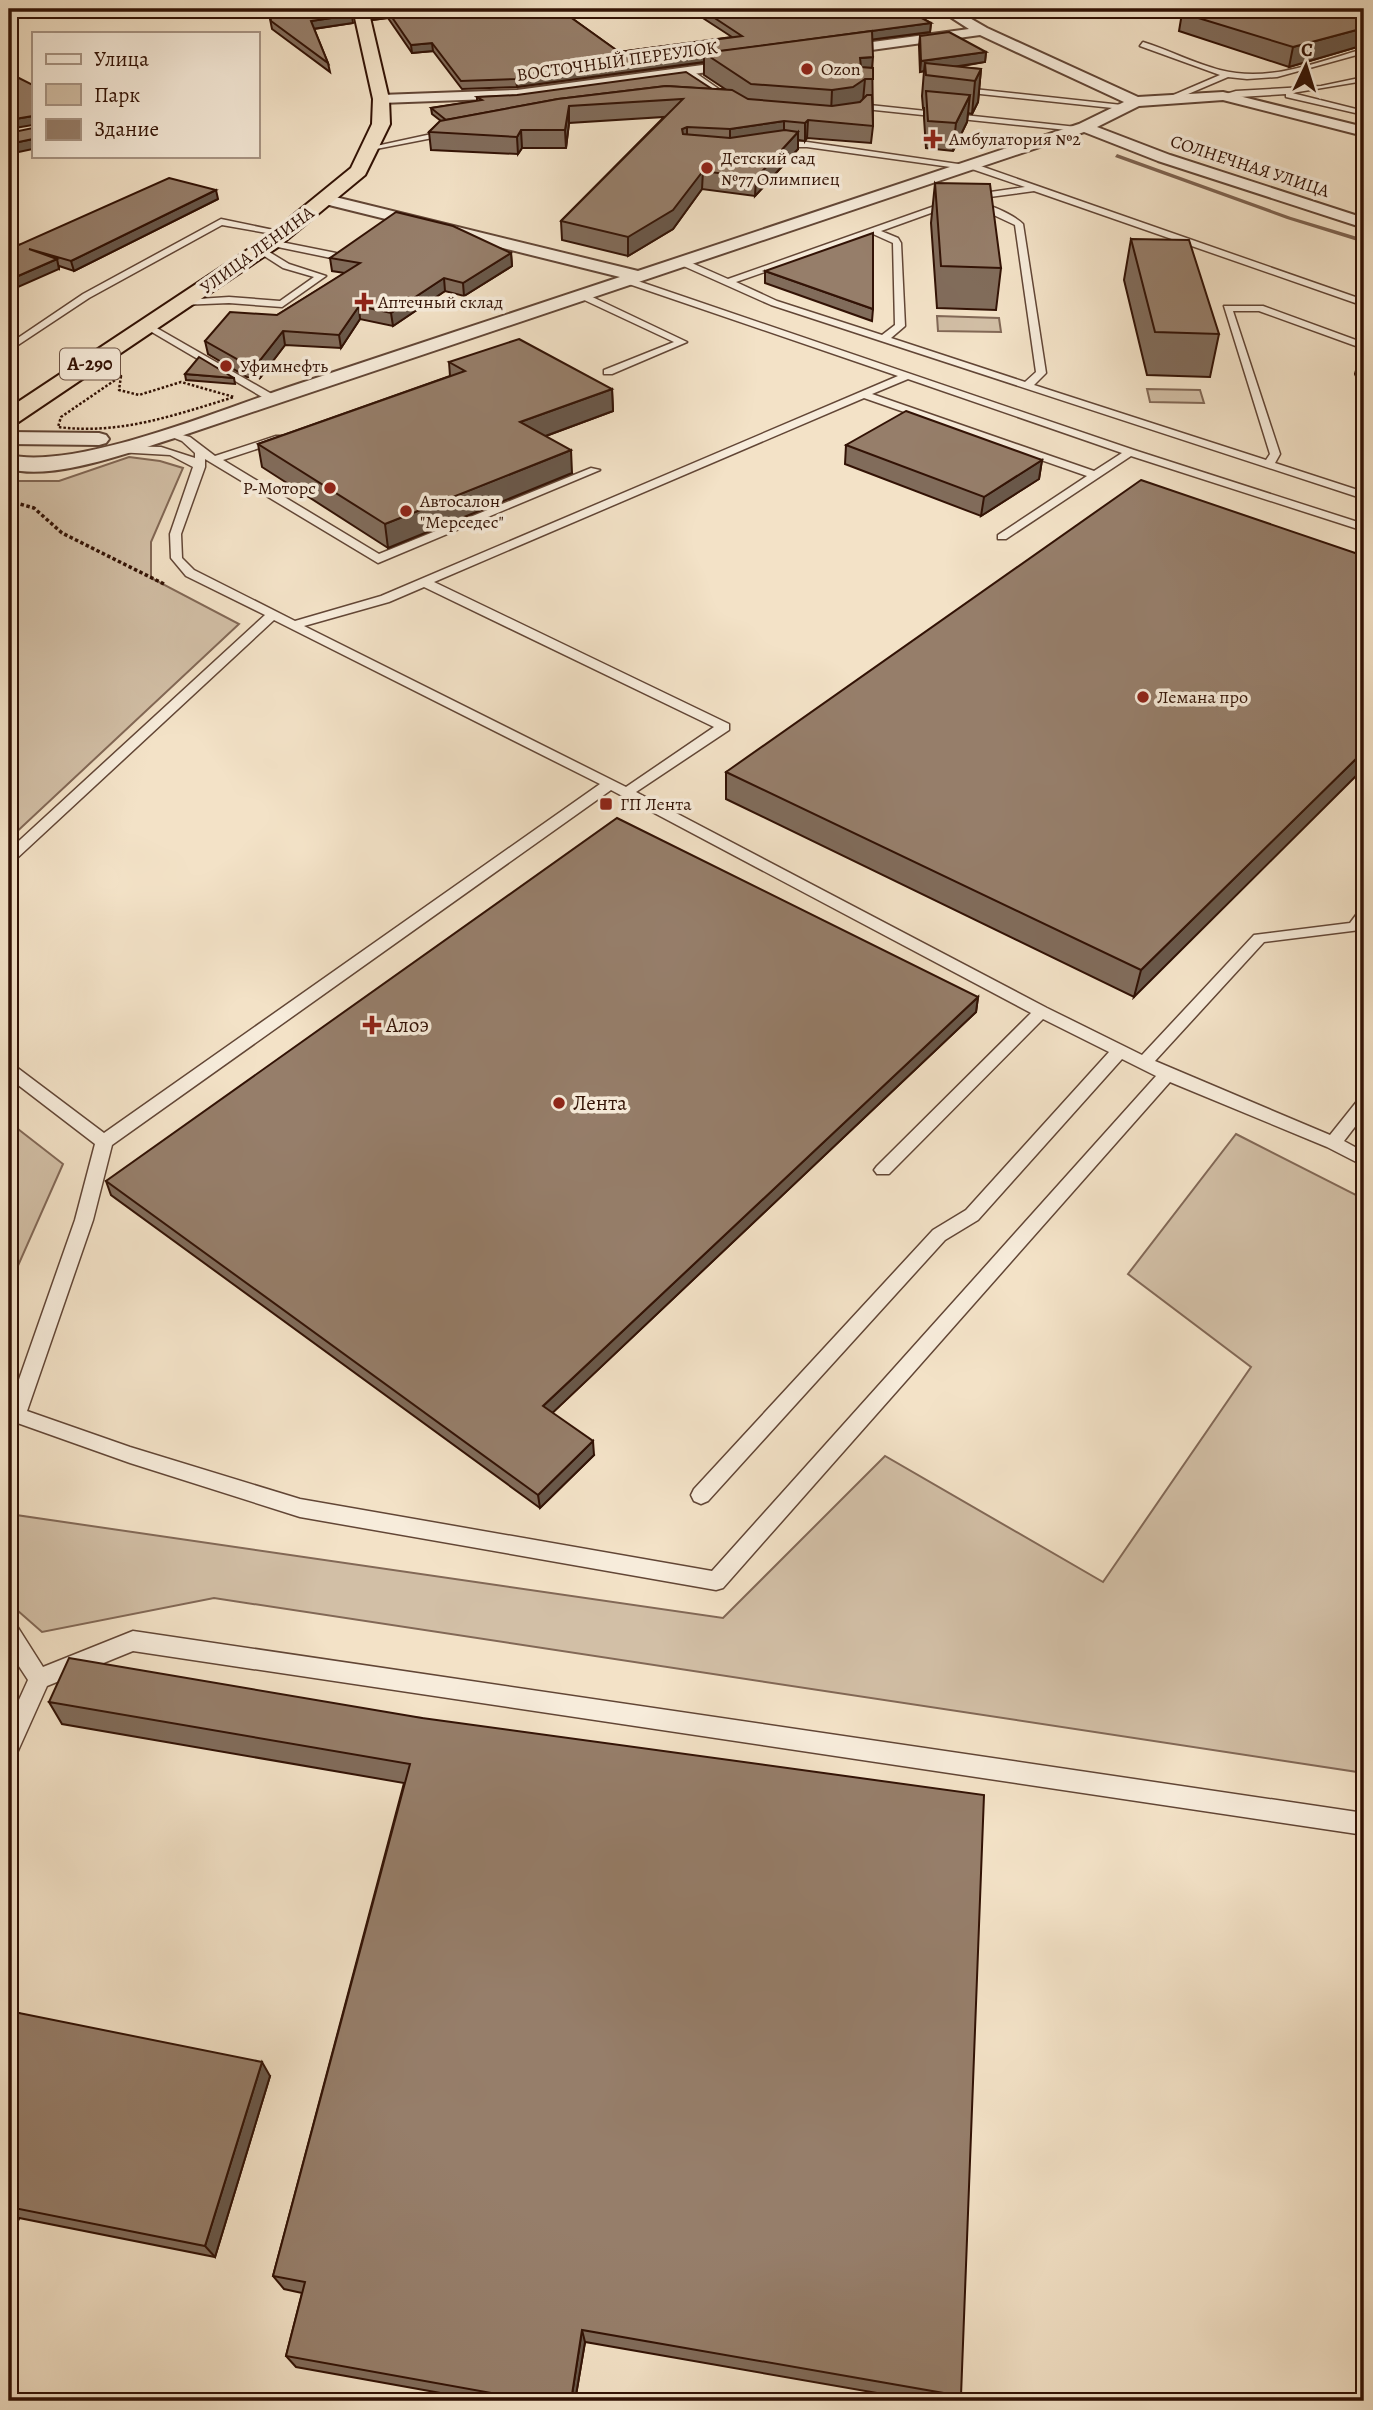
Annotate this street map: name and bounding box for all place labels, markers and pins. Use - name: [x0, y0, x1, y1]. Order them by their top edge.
- place label: Ozon: [821, 57, 861, 81]
- marker: Ozon: [799, 61, 815, 77]
- place label: Амбулатория №2: [948, 127, 1081, 151]
- marker: Амбулатория №2: [923, 129, 943, 149]
- place label: Детский сад №77 Олимпиец: [721, 146, 840, 191]
- marker: Детский сад №77 Олимпиец: [699, 160, 715, 176]
- place label: Аптечный склад: [377, 290, 503, 314]
- marker: Аптечный склад: [356, 294, 372, 310]
- place label: Уфимнефть: [240, 354, 328, 378]
- marker: Уфимнефть: [218, 358, 234, 374]
- place label: Р-Моторс: [243, 476, 316, 500]
- marker: Р-Моторс: [322, 480, 338, 496]
- place label: Автосалон "Мерседес": [419, 489, 504, 534]
- marker: Автосалон "Мерседес": [398, 503, 414, 519]
- place label: Лемана про: [1157, 685, 1248, 709]
- marker: Лемана про: [1135, 689, 1151, 705]
- place label: ГП Лента: [620, 792, 692, 816]
- marker: ГП Лента: [598, 796, 614, 812]
- place label: Алоэ: [385, 1011, 429, 1039]
- marker: Алоэ: [364, 1017, 380, 1033]
- place label: Лента: [573, 1089, 627, 1117]
- marker: Лента: [551, 1095, 567, 1111]

